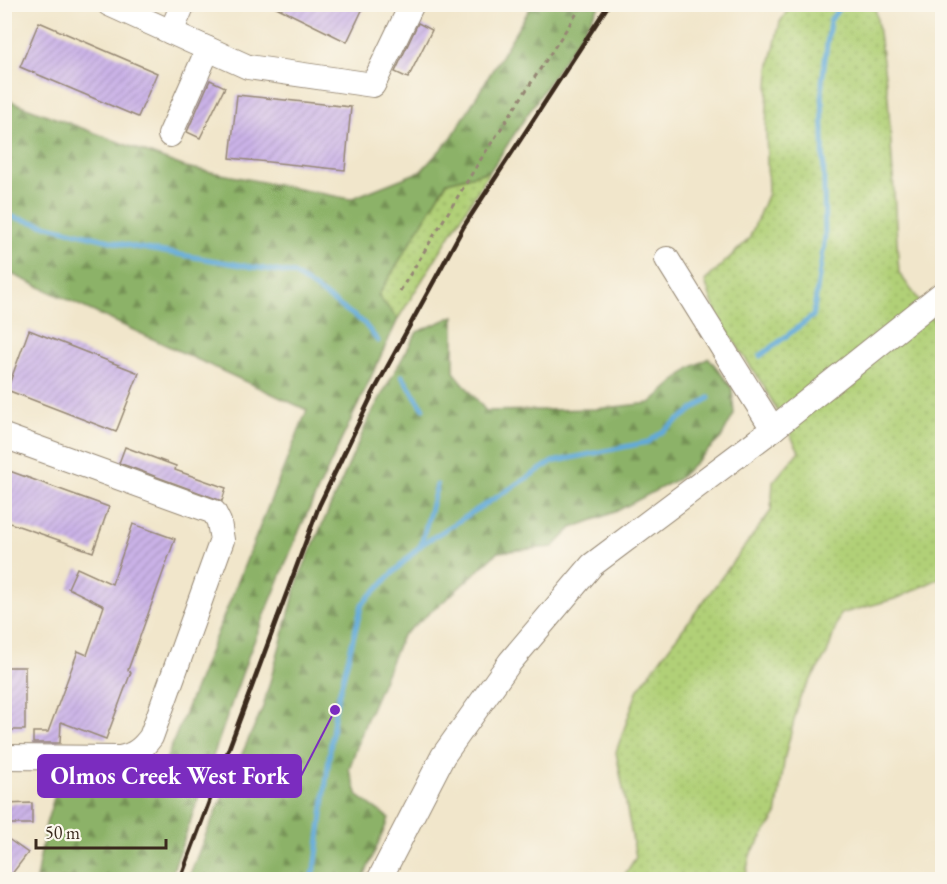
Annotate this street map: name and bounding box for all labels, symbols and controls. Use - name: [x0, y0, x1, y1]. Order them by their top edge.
- callout: Olmos Creek West Fork: [38, 755, 301, 797]
- text: Olmos Creek West Fork: [51, 760, 290, 791]
- scale bar: [36, 812, 166, 850]
- text: 50 m: [45, 821, 80, 844]

